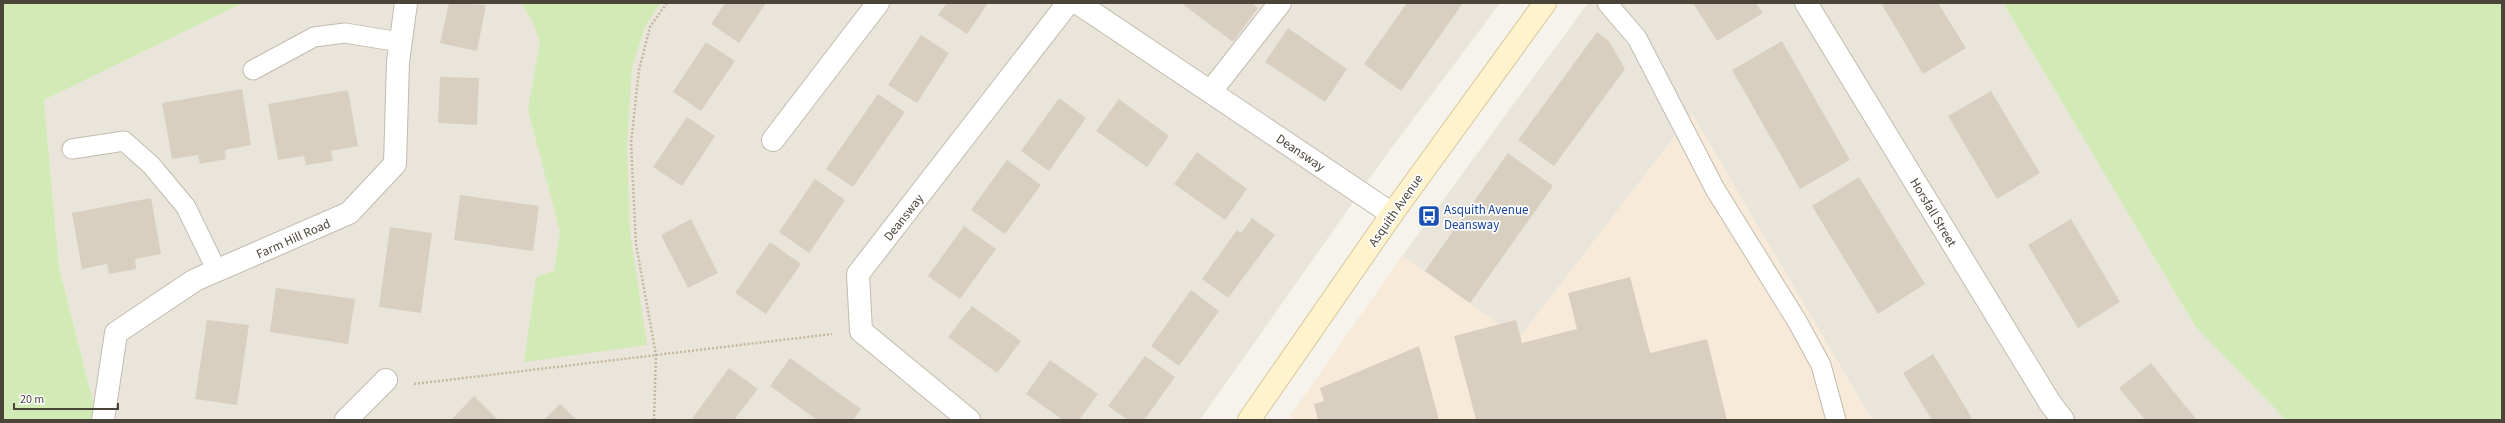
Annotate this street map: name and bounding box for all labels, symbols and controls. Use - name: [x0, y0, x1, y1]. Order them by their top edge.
- street label: Deansway: [1273, 130, 1328, 176]
- street label: Asquith Avenue: [1364, 171, 1427, 250]
- street label: Horsfall Street: [1906, 175, 1961, 251]
- street label: Deansway: [880, 190, 928, 245]
- place label: Asquith Avenue Deansway: [1444, 201, 1528, 234]
- bus stop icon: Asquith Avenue Deansway: [1416, 203, 1442, 229]
- street label: Farm Hill Road: [254, 215, 333, 263]
- scale bar: [14, 385, 118, 411]
- text: 20 m: [20, 391, 44, 408]

